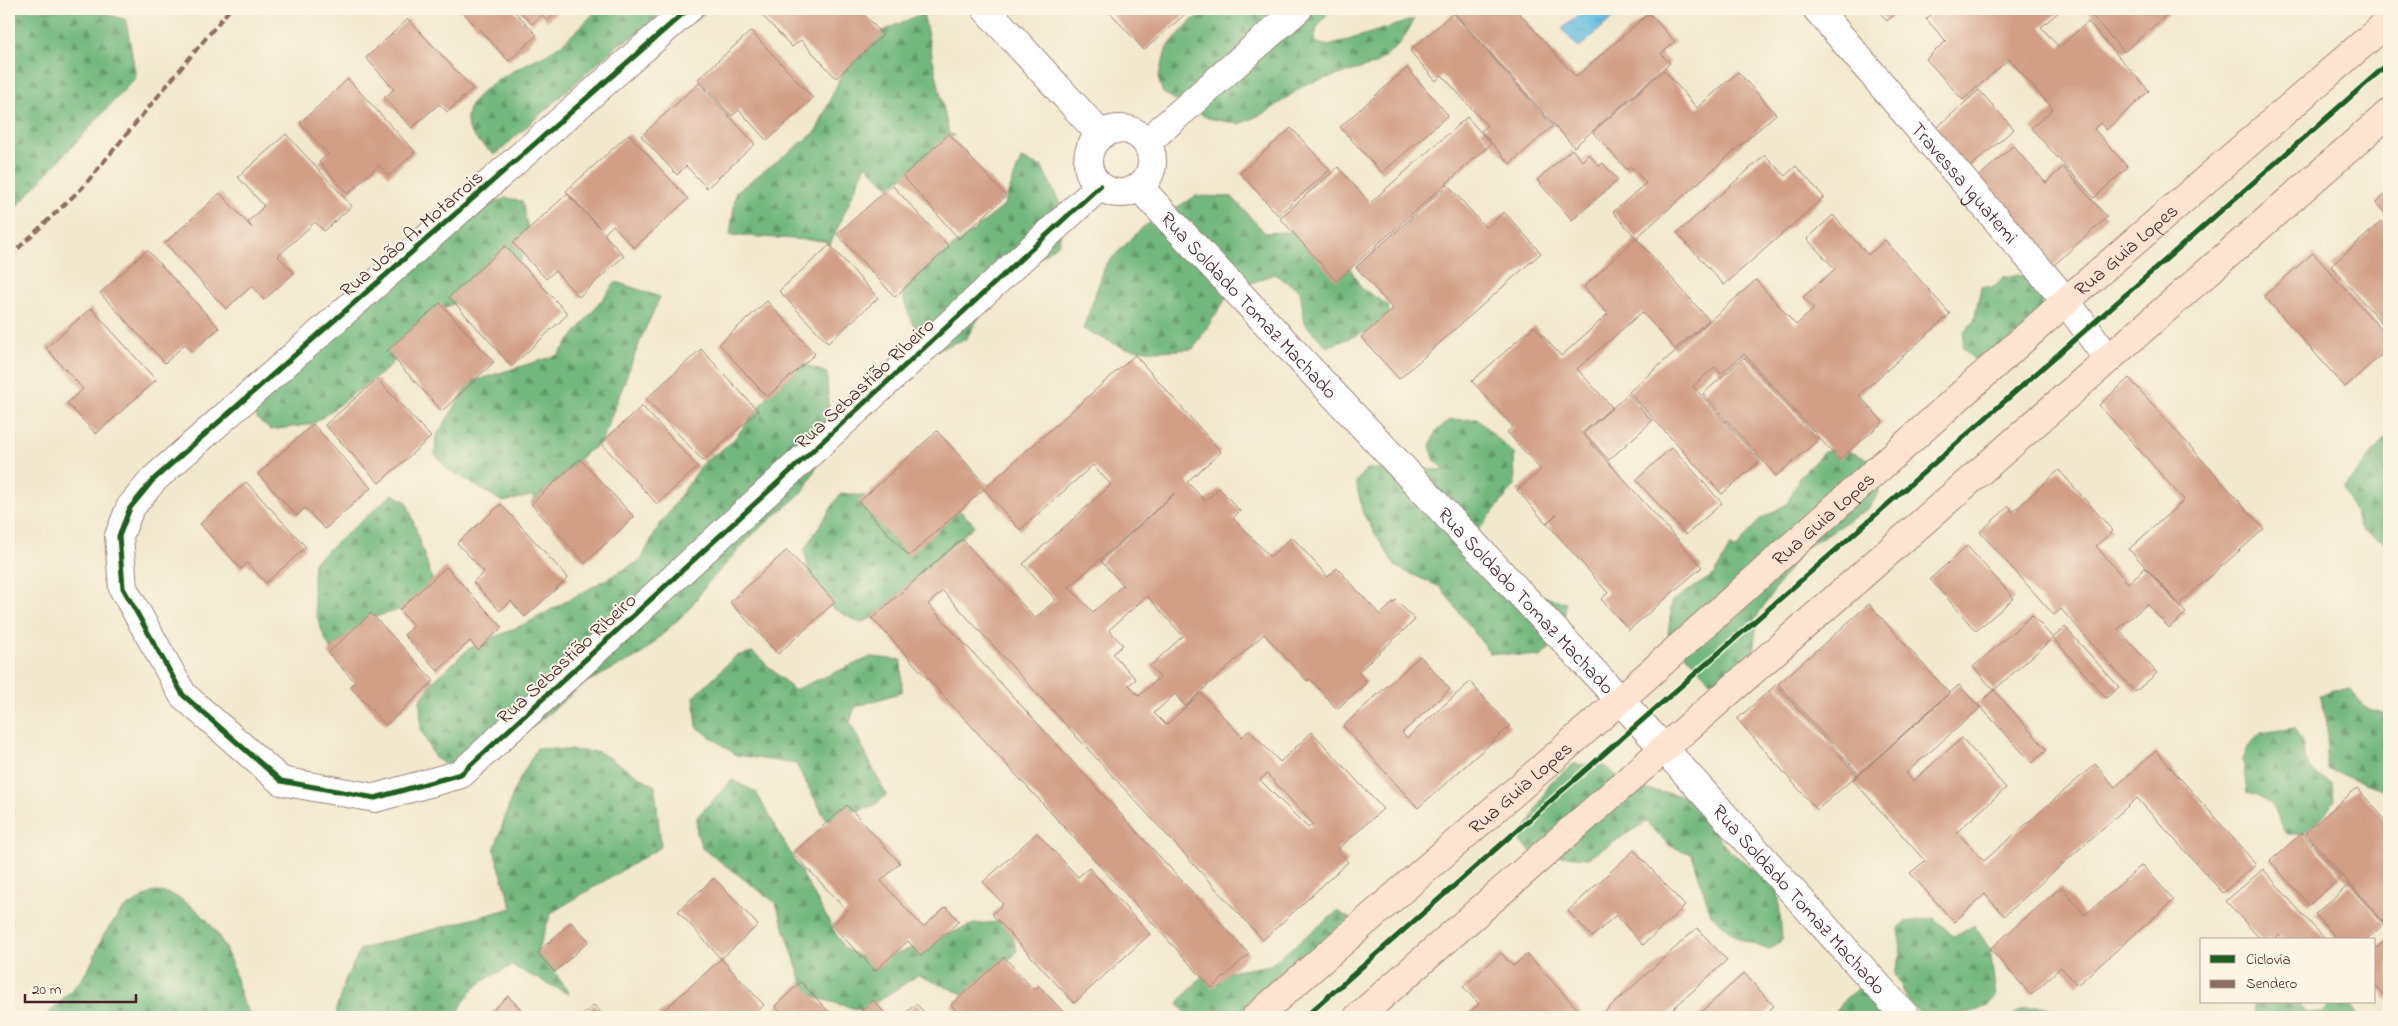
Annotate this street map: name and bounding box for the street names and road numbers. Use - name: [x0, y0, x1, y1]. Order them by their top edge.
- street label: Travessa Iguatemi: [1902, 117, 2024, 252]
- street label: Rua João A. Motarrois: [334, 164, 491, 306]
- street label: Rua Guia Lopes: [2069, 198, 2186, 305]
- street label: Rua Soldado Tomaz Machado: [1152, 206, 1343, 407]
- street label: Rua Sebastião Ribeiro: [789, 312, 942, 457]
- street label: Rua Guia Lopes: [1767, 466, 1883, 574]
- street label: Rua Soldado Tomaz Machado: [1429, 502, 1620, 702]
- street label: Rua Sebastião Ribeiro: [491, 587, 644, 732]
- street label: Rua Guia Lopes: [1463, 736, 1580, 842]
- street label: Rua Soldado Tomaz Machado: [1704, 799, 1892, 1002]

